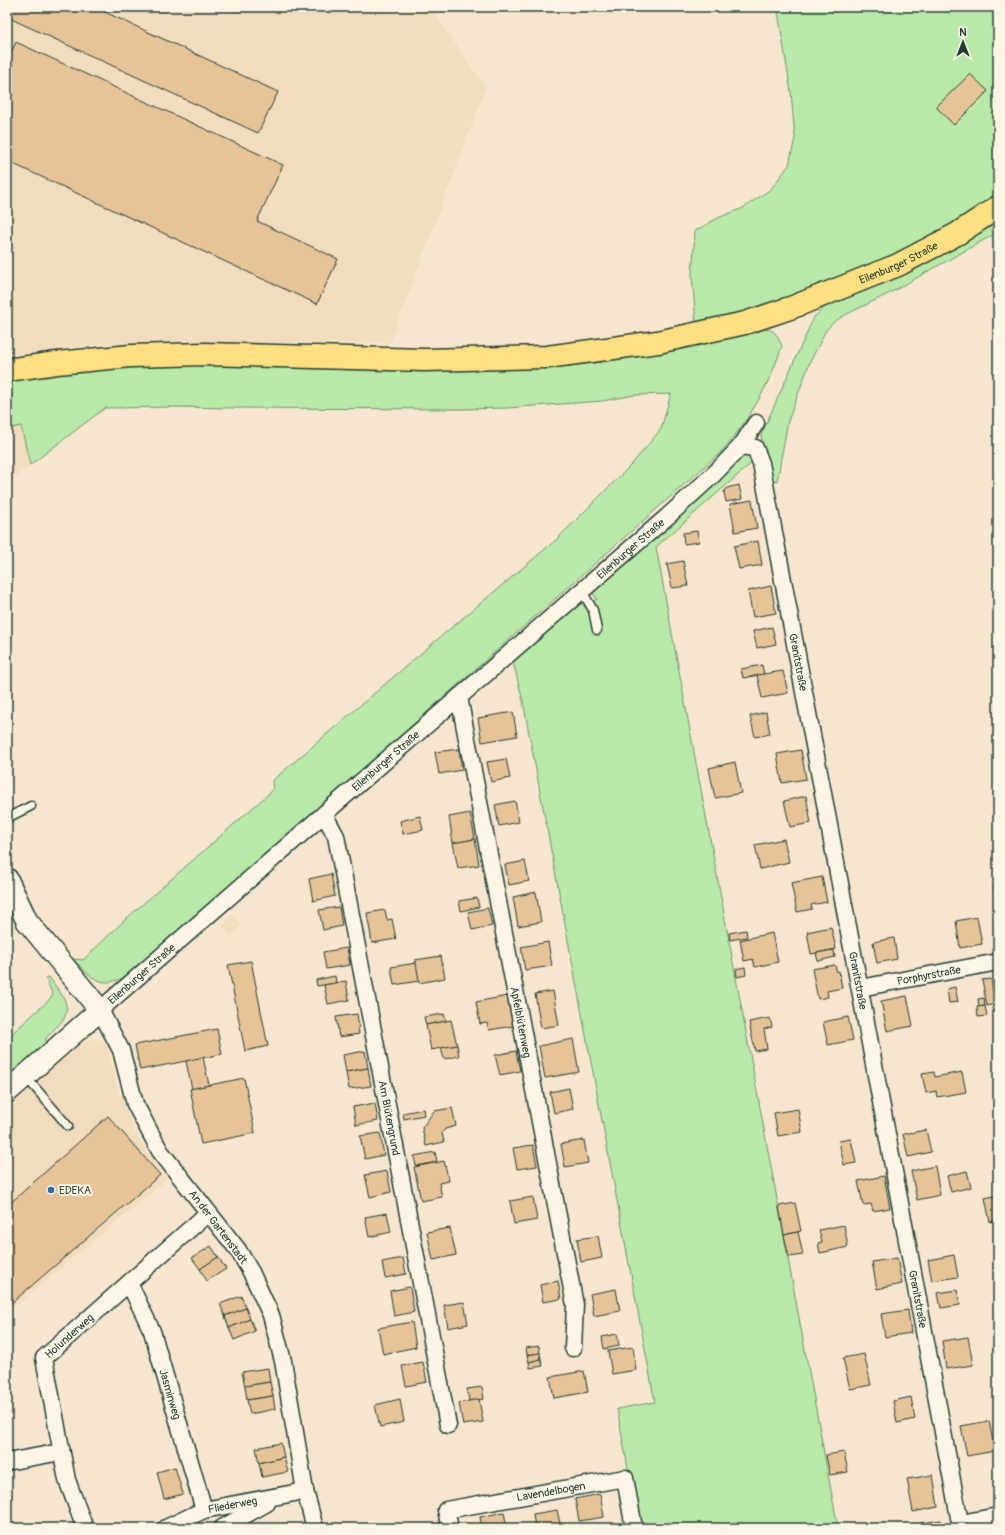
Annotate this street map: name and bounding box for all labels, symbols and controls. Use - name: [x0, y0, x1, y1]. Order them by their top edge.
- north arrow: [943, 22, 983, 62]
- text: N: [959, 26, 967, 39]
- street label: Eilenburger Straße: [857, 239, 940, 286]
- street label: Eilenburger Straße: [594, 515, 667, 581]
- street label: Granitstraße: [787, 632, 810, 693]
- street label: Eilenburger Straße: [349, 727, 422, 794]
- street label: Eilenburger Straße: [105, 940, 178, 1007]
- street label: Granitstraße: [846, 951, 870, 1011]
- street label: Porphyrstraße: [896, 963, 962, 987]
- street label: Apfelblütenweg: [508, 985, 534, 1059]
- street label: Am Blütengrund: [376, 1079, 403, 1157]
- place label: EDEKA: [59, 1184, 91, 1197]
- marker: EDEKA: [46, 1185, 56, 1195]
- street label: An der Gartenstadt: [186, 1187, 250, 1267]
- street label: Granitstraße: [906, 1269, 930, 1330]
- street label: Holunderweg: [42, 1311, 97, 1361]
- street label: Jasminweg: [157, 1368, 184, 1421]
- street label: Lavendelbogen: [515, 1479, 586, 1504]
- street label: Fliederweg: [207, 1494, 259, 1516]

